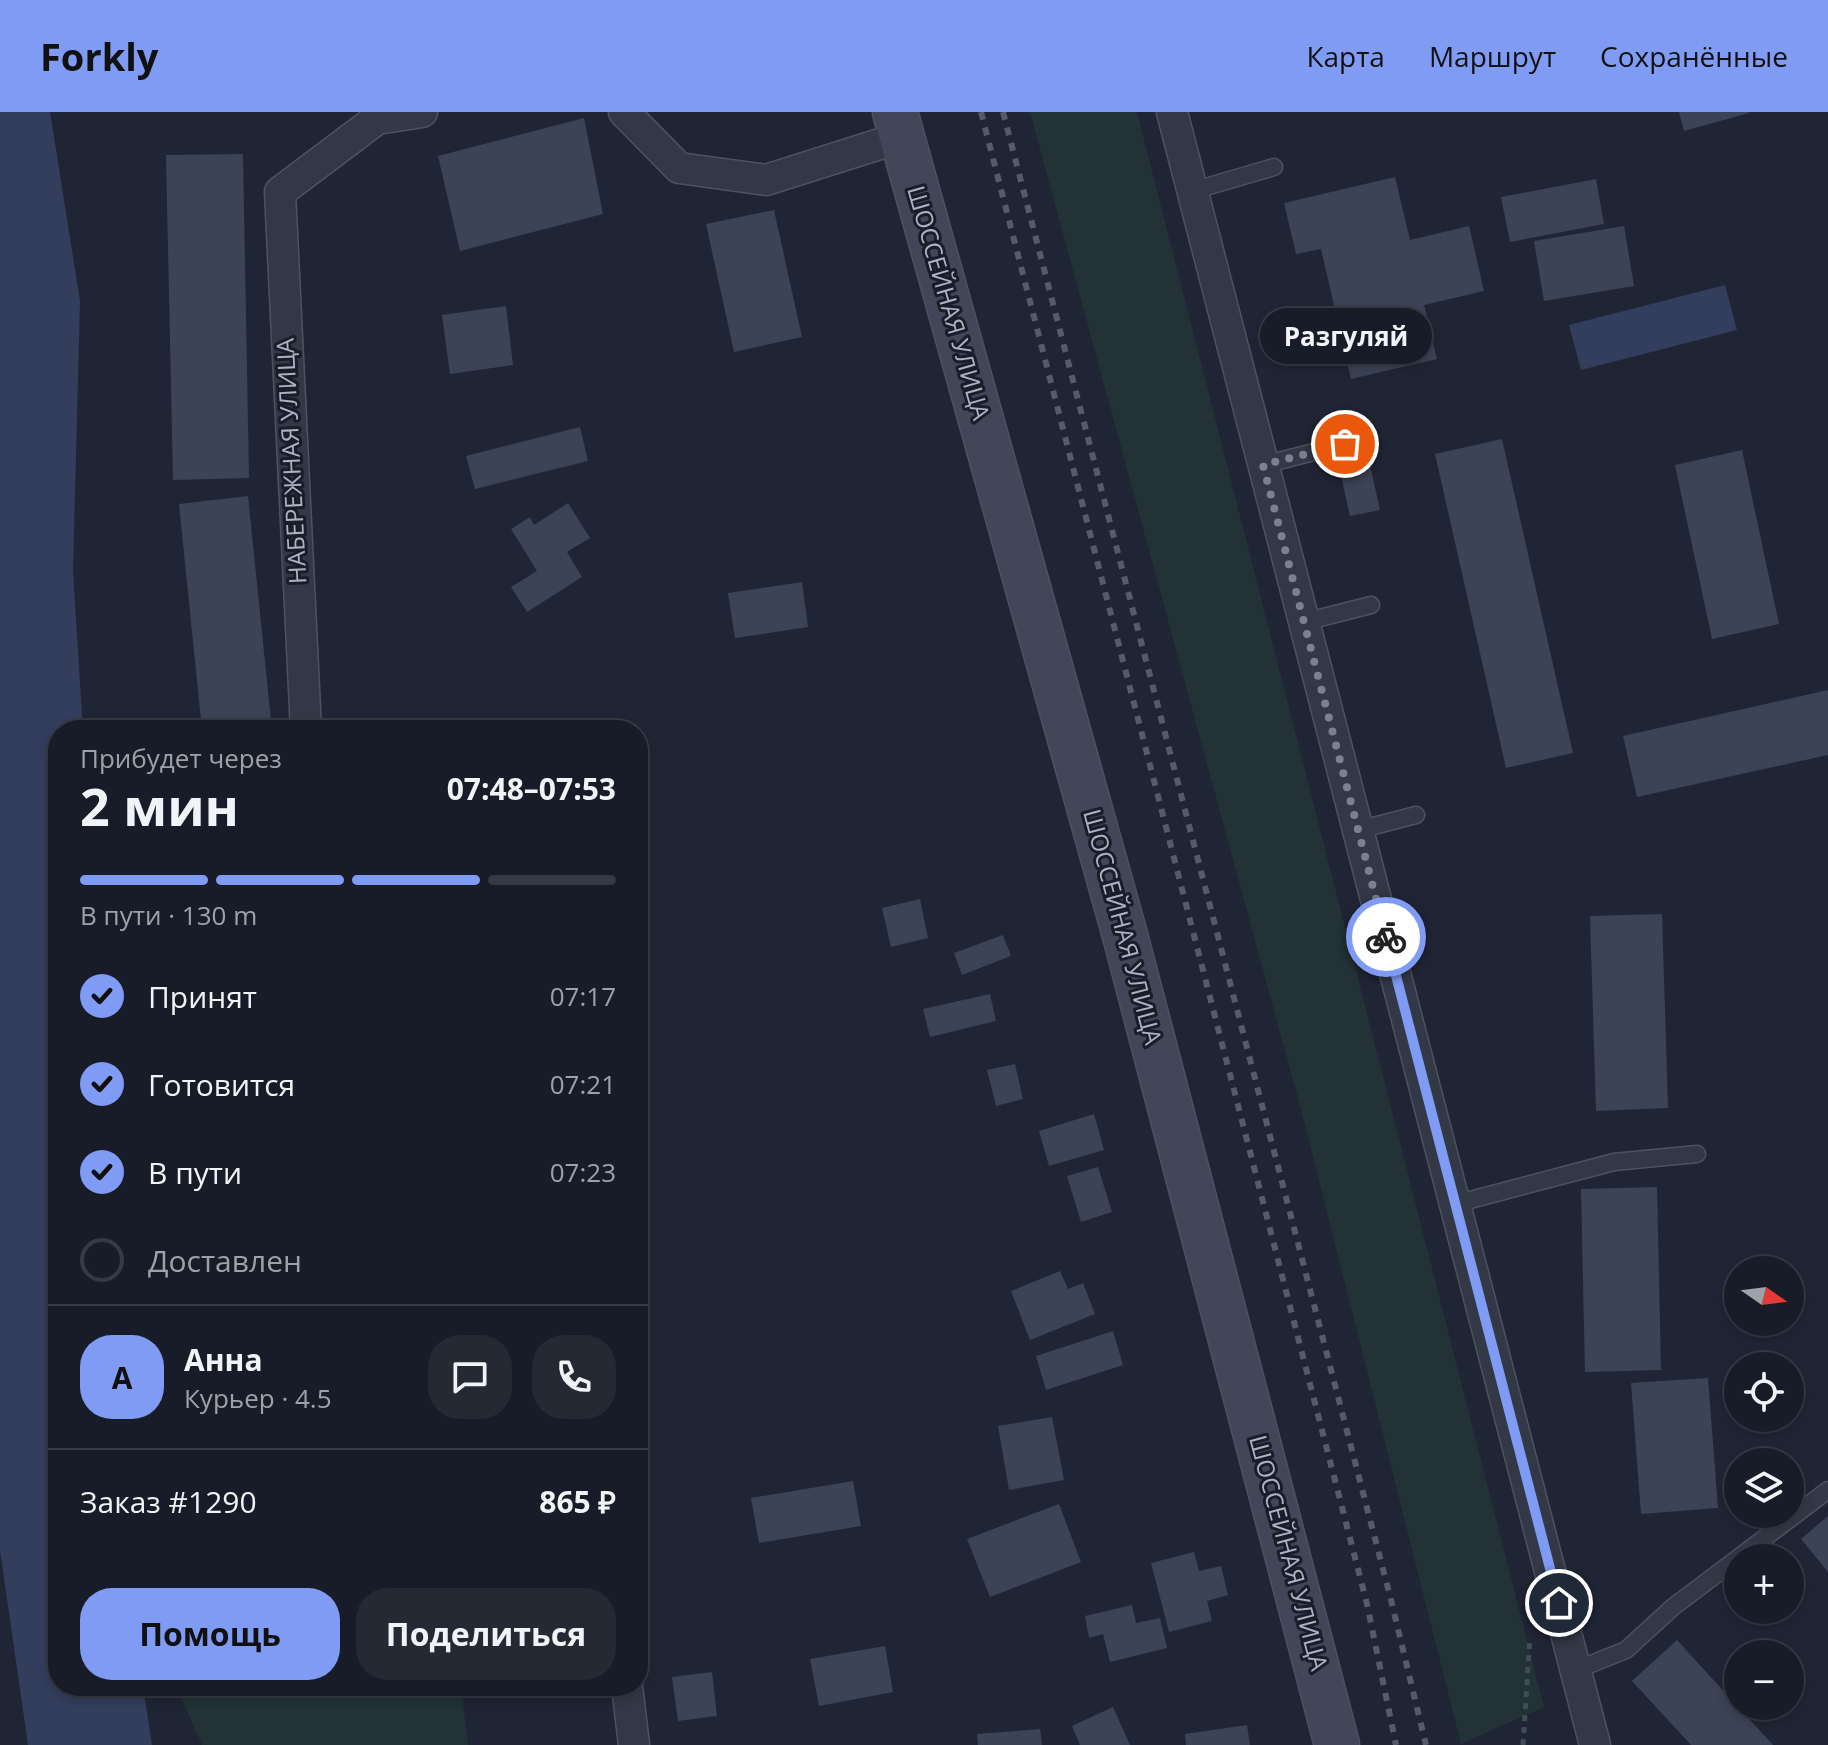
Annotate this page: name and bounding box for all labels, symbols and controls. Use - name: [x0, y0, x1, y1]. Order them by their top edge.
- text: Forkly: [40, 30, 158, 82]
- text: Карта: [1306, 37, 1385, 75]
- text: Маршрут: [1429, 37, 1556, 75]
- text: Сохранённые: [1600, 37, 1788, 75]
- street label: ШОССЕЙНАЯ УЛИЦА: [900, 182, 999, 424]
- callout: Разгуляй: [1259, 308, 1431, 364]
- text: Разгуляй: [1284, 318, 1408, 354]
- street label: НАБЕРЕЖНАЯ УЛИЦА: [268, 337, 313, 585]
- pin: [1311, 410, 1379, 478]
- icon: bag: [1323, 422, 1367, 466]
- text: Прибудет через: [80, 740, 282, 776]
- text: 07:48–07:53: [447, 768, 616, 809]
- text: 2 мин: [80, 770, 239, 841]
- street label: ШОССЕЙНАЯ УЛИЦА: [1076, 805, 1171, 1049]
- text: В пути · 130 m: [80, 897, 257, 933]
- courier: [1346, 897, 1426, 977]
- icon: bike: [1364, 915, 1408, 959]
- icon: check: [80, 974, 124, 1018]
- text: Принят: [148, 976, 257, 1017]
- text: 07:17: [550, 978, 616, 1014]
- icon: check: [80, 1062, 124, 1106]
- text: Готовится: [148, 1064, 295, 1105]
- text: 07:21: [550, 1066, 616, 1102]
- icon: check: [80, 1150, 124, 1194]
- text: В пути: [148, 1152, 242, 1193]
- text: 07:23: [550, 1154, 616, 1190]
- text: Доставлен: [148, 1240, 302, 1281]
- north arrow: [1724, 1256, 1804, 1336]
- map controls: [1724, 1256, 1804, 1720]
- button: chat: [428, 1335, 512, 1419]
- button: phone: [532, 1335, 616, 1419]
- text: Анна: [184, 1339, 263, 1380]
- button: locate: [1724, 1352, 1804, 1432]
- text: А: [112, 1357, 132, 1398]
- text: Курьер · 4.5: [184, 1380, 332, 1416]
- street label: ШОССЕЙНАЯ УЛИЦА: [1242, 1431, 1337, 1675]
- button: layers: [1724, 1448, 1804, 1528]
- text: Заказ #1290: [80, 1481, 257, 1522]
- text: 865 ₽: [539, 1481, 616, 1522]
- button: +: [1724, 1544, 1804, 1624]
- pin: [1525, 1569, 1593, 1637]
- icon: home: [1537, 1581, 1581, 1625]
- button: Помощь: [80, 1588, 340, 1680]
- button: Поделиться: [356, 1588, 616, 1680]
- button: −: [1724, 1640, 1804, 1720]

